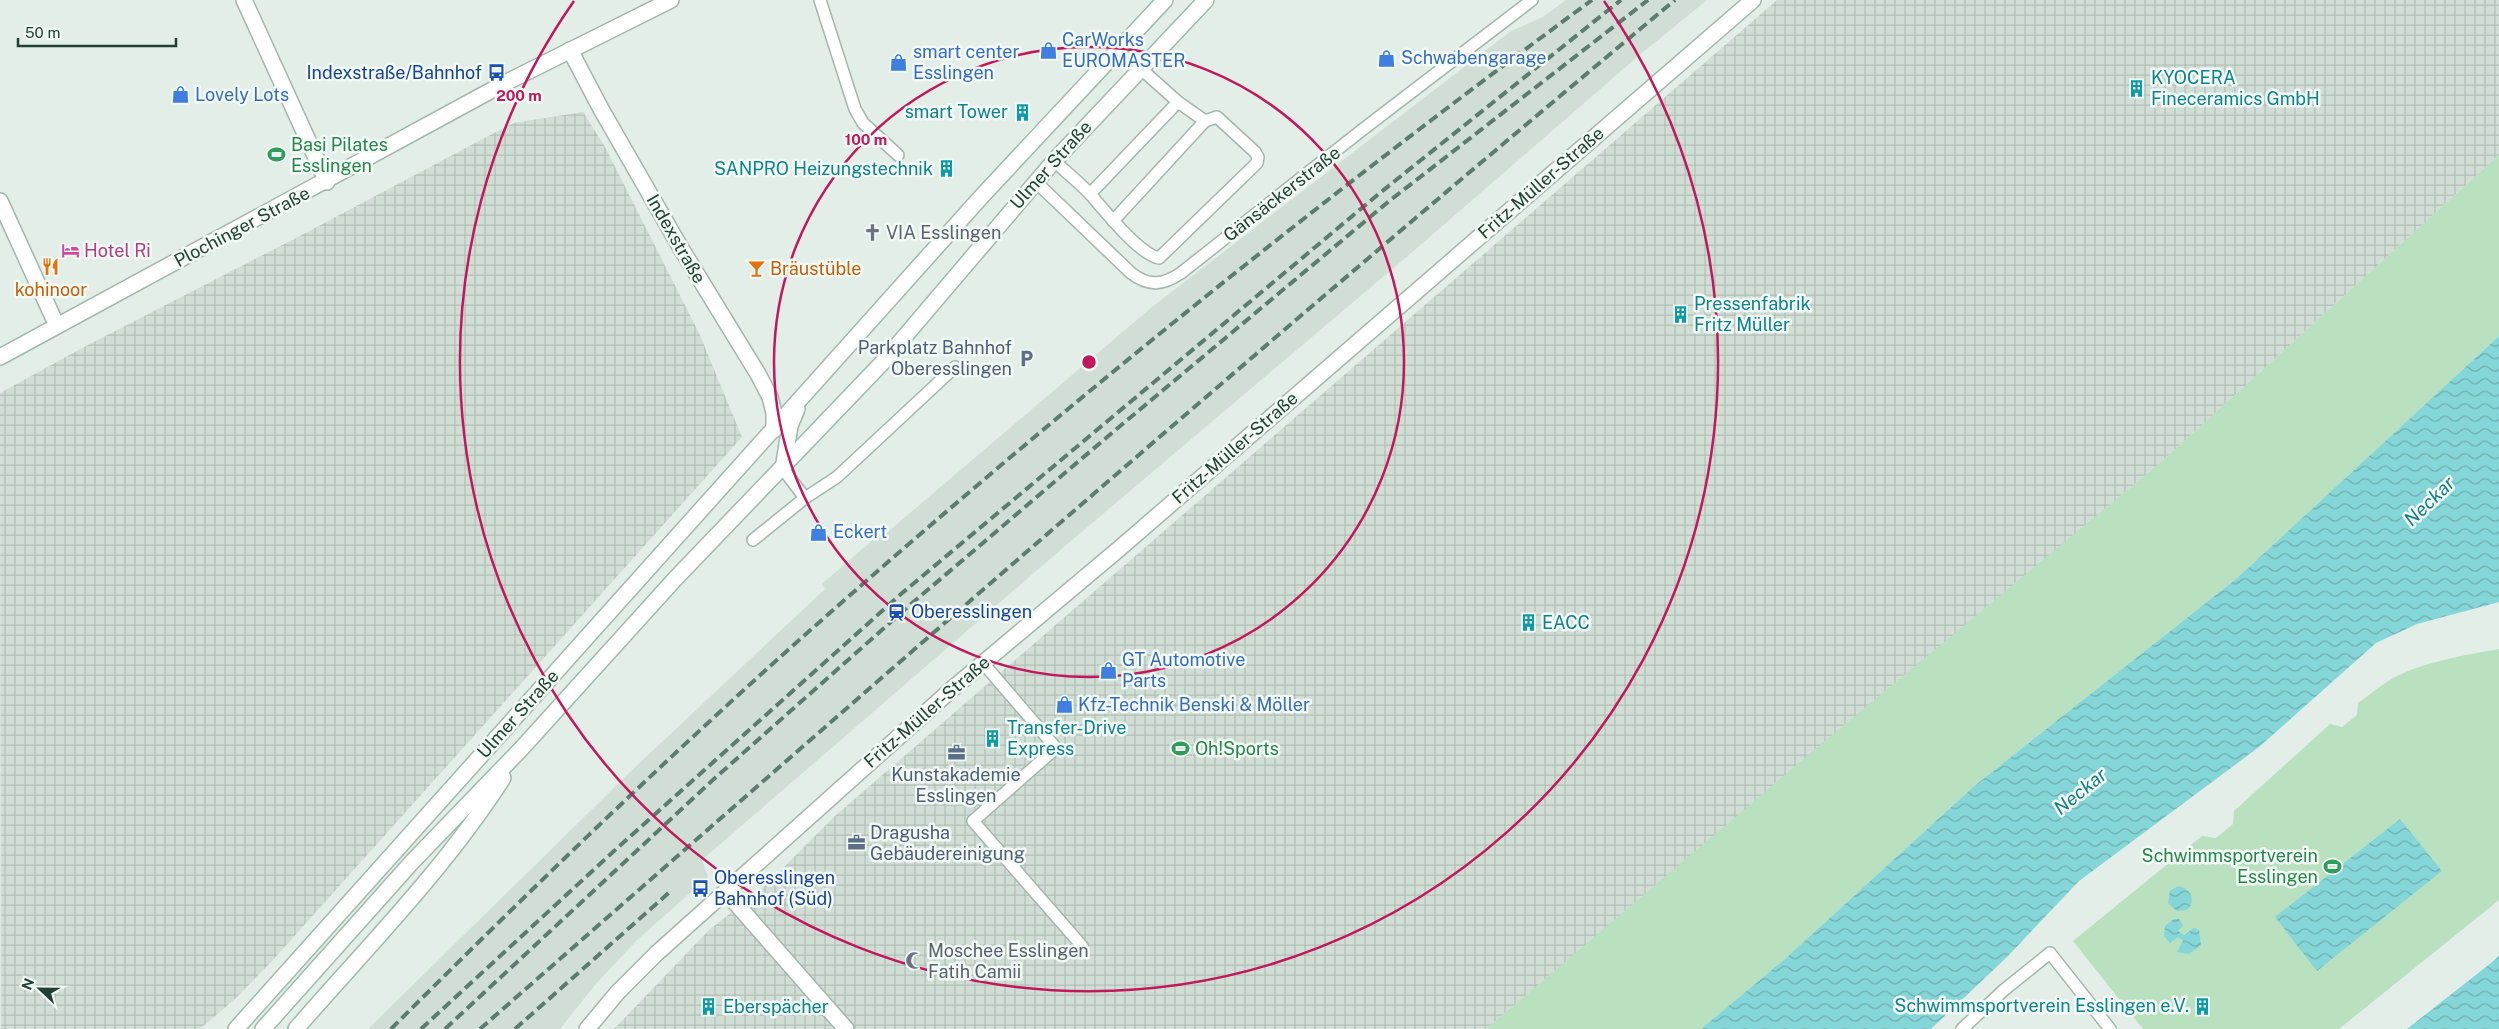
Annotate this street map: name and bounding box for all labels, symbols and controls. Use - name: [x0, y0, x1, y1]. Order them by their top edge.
- scale bar: [18, 15, 175, 47]
- text: 50 m: [25, 24, 60, 41]
- place label: CarWorks EUROMASTER: [1062, 29, 1185, 71]
- shop icon: CarWorks EUROMASTER: [1038, 40, 1058, 60]
- place label: smart center Esslingen: [913, 41, 1019, 83]
- place label: Schwabengarage: [1401, 47, 1547, 68]
- shop icon: Schwabengarage: [1377, 48, 1397, 68]
- shop icon: smart center Esslingen: [889, 52, 909, 72]
- place label: Indexstraße/Bahnhof: [306, 62, 482, 83]
- bus stop icon: Indexstraße/Bahnhof: [486, 63, 506, 83]
- place label: KYOCERA Fineceramics GmbH: [2151, 67, 2320, 109]
- building icon: KYOCERA Fineceramics GmbH: [2127, 78, 2147, 98]
- place label: Lovely Lots: [195, 84, 289, 105]
- shop icon: Lovely Lots: [171, 85, 191, 105]
- text: 200 m: [496, 87, 542, 104]
- place label: smart Tower: [905, 101, 1008, 122]
- building icon: smart Tower: [1012, 102, 1032, 122]
- street label: Ulmer Straße: [1006, 116, 1096, 213]
- street label: Fritz-Müller-Straße: [1474, 122, 1608, 243]
- text: 100 m: [845, 131, 887, 148]
- place label: Basi Pilates Esslingen: [291, 134, 388, 176]
- street label: Gänsäckerstraße: [1219, 141, 1344, 246]
- sports icon: Basi Pilates Esslingen: [267, 145, 287, 165]
- place label: SANPRO Heizungstechnik: [714, 158, 933, 179]
- building icon: SANPRO Heizungstechnik: [937, 159, 957, 179]
- street label: Plochinger Straße: [170, 182, 313, 271]
- street label: Indexstraße: [643, 191, 710, 287]
- place label: VIA Esslingen: [886, 222, 1001, 243]
- church icon: VIA Esslingen: [862, 223, 882, 243]
- place label: Hotel Ri: [84, 240, 151, 261]
- hotel icon: Hotel Ri: [60, 241, 80, 261]
- restaurant icon: kohinoor: [41, 257, 61, 277]
- place label: Bräustüble: [770, 258, 862, 279]
- bar icon: Bräustüble: [746, 259, 766, 279]
- place label: kohinoor: [15, 279, 87, 300]
- place label: Pressenfabrik Fritz Müller: [1694, 293, 1811, 335]
- building icon: Pressenfabrik Fritz Müller: [1670, 304, 1690, 324]
- place label: Parkplatz Bahnhof Oberesslingen: [858, 337, 1012, 379]
- parking icon: Parkplatz Bahnhof Oberesslingen: [1016, 348, 1036, 368]
- centre of rings: [1080, 353, 1098, 371]
- street label: Fritz-Müller-Straße: [1168, 387, 1302, 508]
- water label: Neckar: [2399, 471, 2459, 530]
- place label: Eckert: [833, 521, 887, 542]
- shop icon: Eckert: [809, 522, 829, 542]
- place label: Oberesslingen: [911, 601, 1032, 622]
- station icon: Oberesslingen: [887, 602, 907, 622]
- place label: EACC: [1542, 612, 1590, 633]
- building icon: EACC: [1518, 613, 1538, 633]
- place label: GT Automotive Parts: [1122, 649, 1245, 691]
- street label: Fritz-Müller-Straße: [860, 651, 994, 772]
- shop icon: GT Automotive Parts: [1098, 660, 1118, 680]
- street label: Ulmer Straße: [473, 665, 563, 762]
- place label: Kfz-Technik Benski & Möller: [1078, 694, 1310, 715]
- shop icon: Kfz-Technik Benski & Möller: [1054, 695, 1074, 715]
- place label: Transfer-Drive Express: [1007, 717, 1126, 759]
- building icon: Transfer-Drive Express: [983, 728, 1003, 748]
- place label: Oh!Sports: [1195, 738, 1279, 759]
- sports icon: Oh!Sports: [1171, 739, 1191, 759]
- office icon: Kunstakademie Esslingen: [946, 742, 966, 762]
- water label: Neckar: [2049, 763, 2111, 819]
- place label: Kunstakademie Esslingen: [891, 764, 1021, 806]
- place label: Dragusha Gebäudereinigung: [870, 822, 1025, 864]
- office icon: Dragusha Gebäudereinigung: [846, 833, 866, 853]
- place label: Schwimmsportverein Esslingen: [2142, 845, 2318, 887]
- sports icon: Schwimmsportverein Esslingen: [2322, 856, 2342, 876]
- place label: Oberesslingen Bahnhof (Süd): [714, 867, 835, 909]
- bus stop icon: Oberesslingen Bahnhof (Süd): [690, 878, 710, 898]
- place label: Moschee Esslingen Fatih Camii: [928, 940, 1089, 982]
- mosque icon: Moschee Esslingen Fatih Camii: [904, 951, 924, 971]
- north arrow: [15, 964, 65, 1014]
- text: N: [18, 976, 37, 992]
- place label: Schwimmsportverein Esslingen e.V.: [1894, 995, 2189, 1016]
- place label: Eberspächer: [723, 996, 829, 1017]
- building icon: Schwimmsportverein Esslingen e.V.: [2193, 996, 2213, 1016]
- building icon: Eberspächer: [699, 997, 719, 1017]

